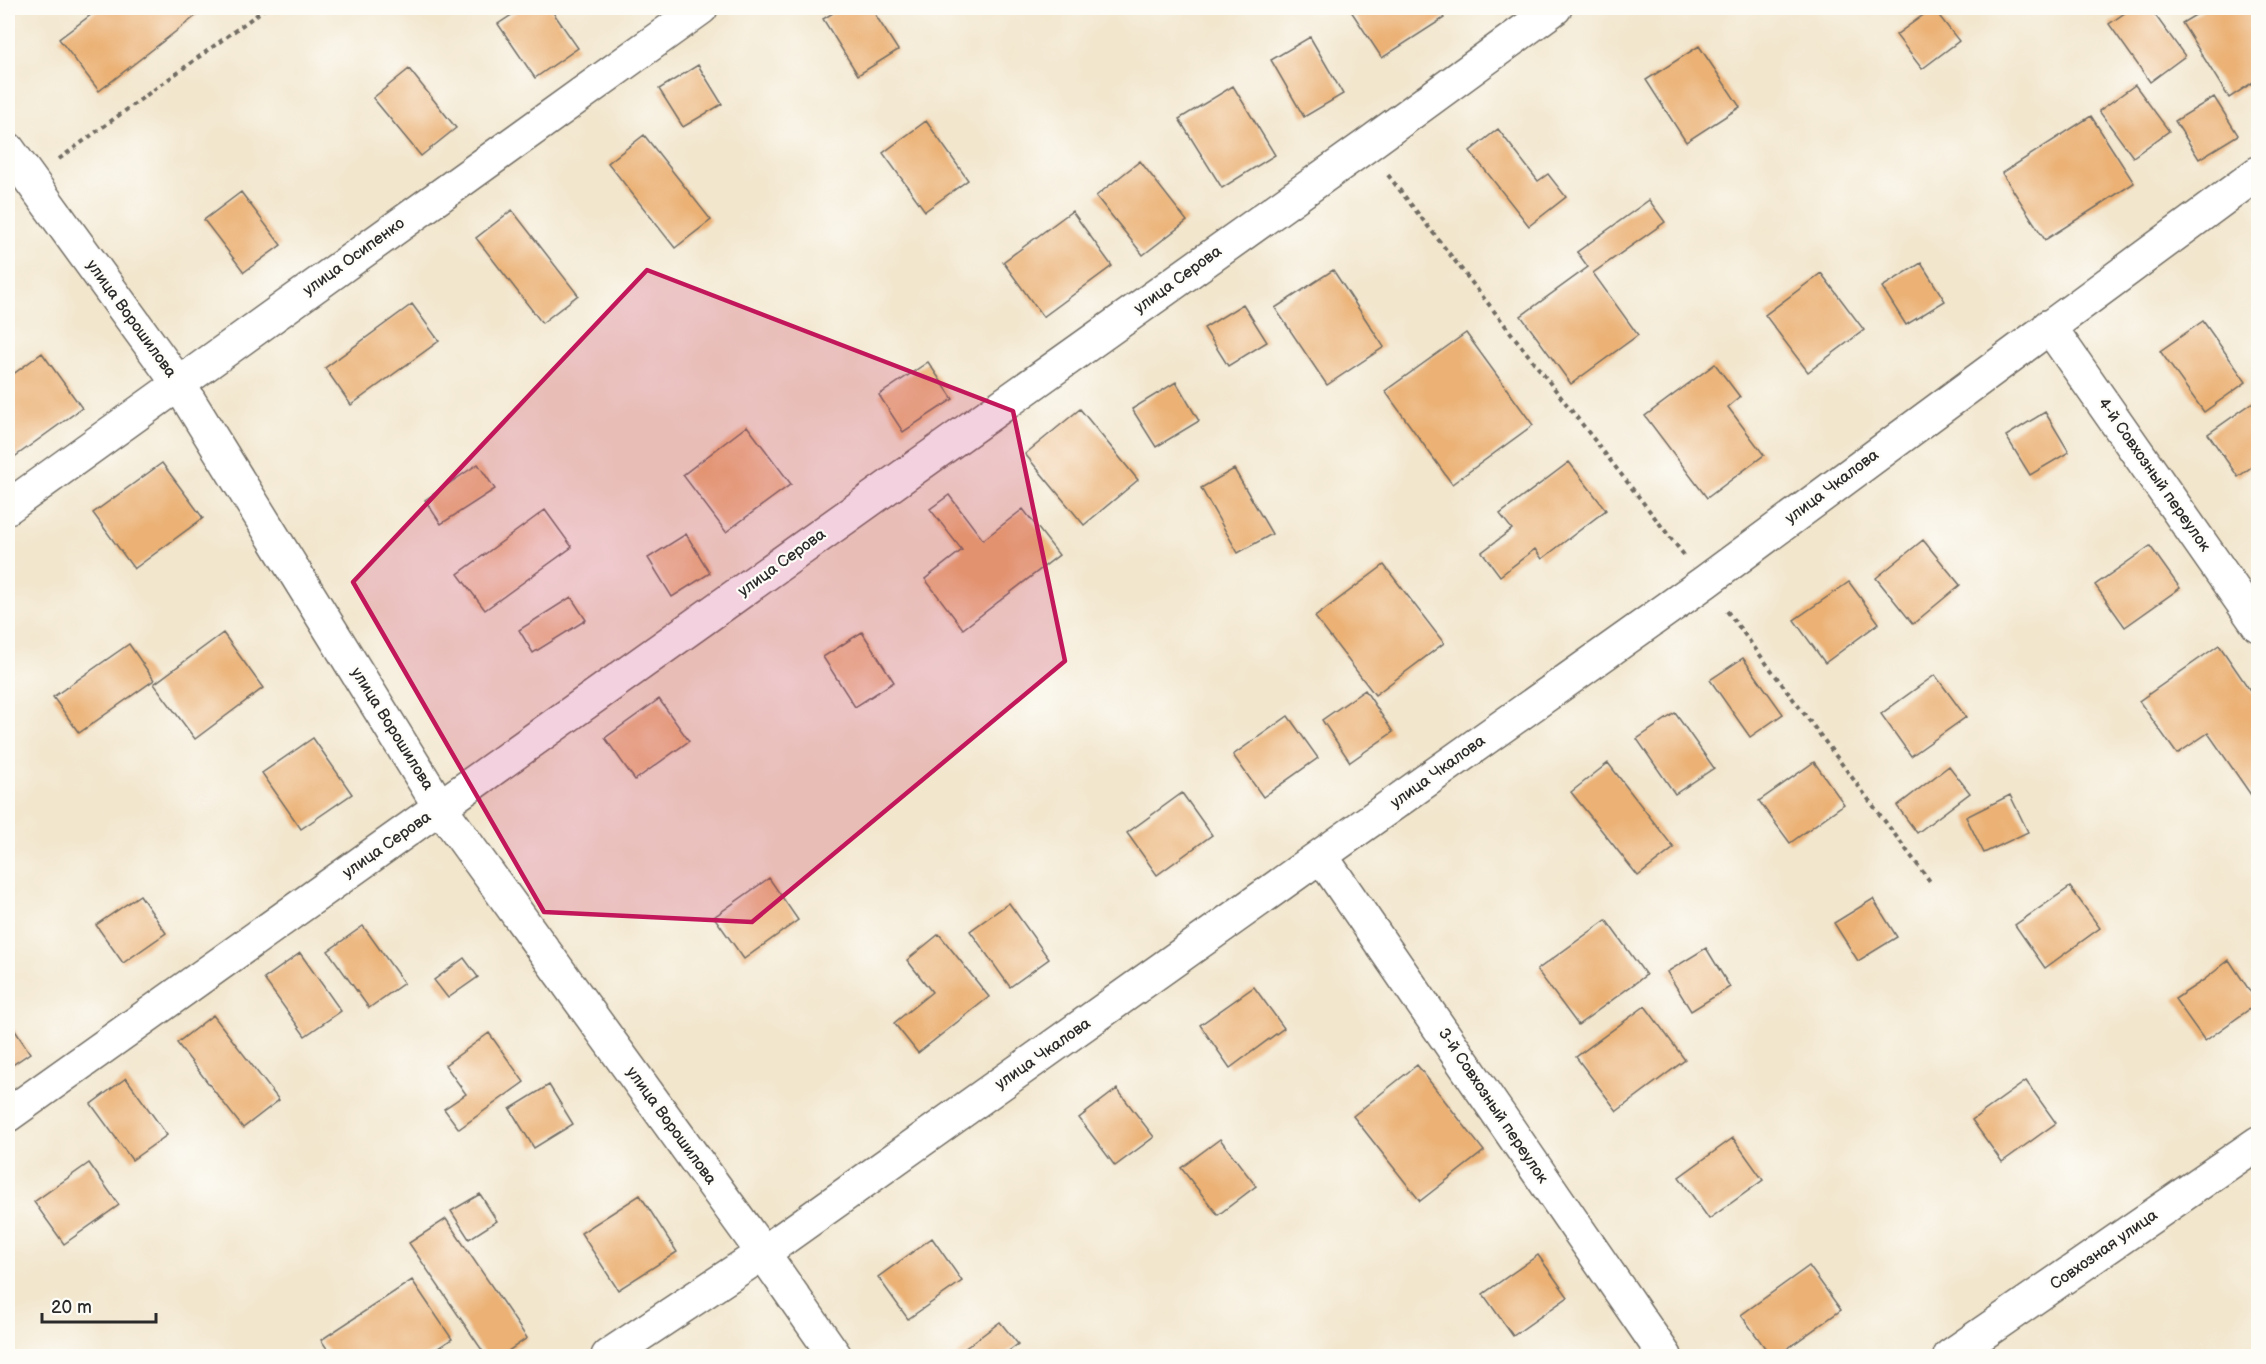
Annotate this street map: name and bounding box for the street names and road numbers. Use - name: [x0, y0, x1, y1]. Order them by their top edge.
- street label: улица Осипенко: [300, 214, 408, 300]
- street label: улица Серова: [1131, 242, 1226, 318]
- street label: улица Ворошилова: [82, 256, 180, 382]
- street label: 4-й Совхозный переулок: [2094, 395, 2215, 556]
- street label: улица Чкалова: [1781, 445, 1883, 528]
- street label: улица Серова: [735, 525, 830, 601]
- street label: улица Ворошилова: [347, 664, 438, 794]
- street label: улица Чкалова: [1387, 731, 1489, 813]
- street label: улица Серова: [339, 807, 435, 882]
- street label: улица Чкалова: [992, 1014, 1095, 1094]
- street label: 3-й Совхозный переулок: [1434, 1025, 1552, 1188]
- street label: улица Ворошилова: [622, 1063, 720, 1189]
- street label: Совхозная улица: [2047, 1206, 2162, 1294]

